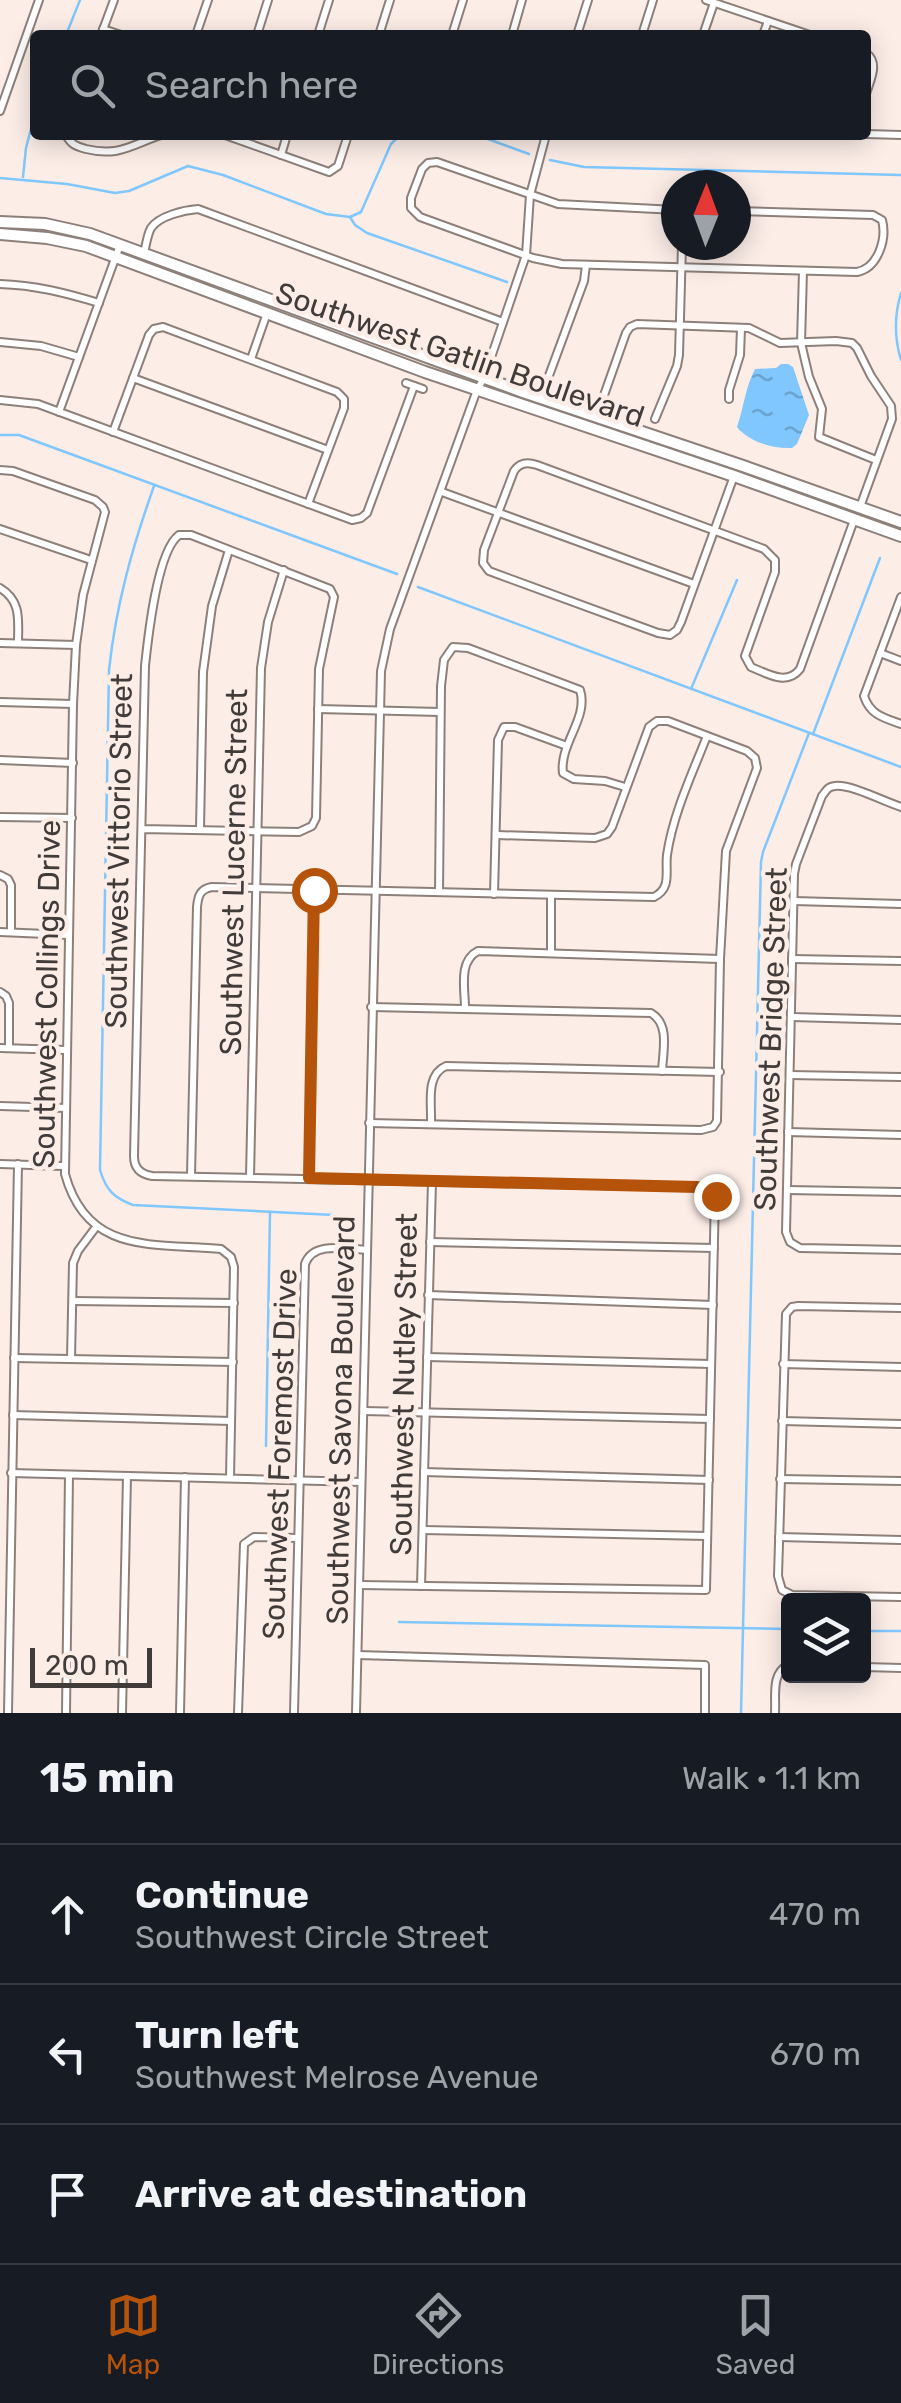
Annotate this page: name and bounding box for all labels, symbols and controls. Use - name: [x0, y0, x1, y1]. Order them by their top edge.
- search box: [30, 30, 871, 140]
- icon: search: [65, 58, 120, 113]
- text: Search here: [145, 62, 358, 108]
- north arrow: [661, 170, 751, 260]
- street label: Southwest Gatlin Boulevard: [271, 275, 649, 435]
- street label: Southwest Vittorio Street: [98, 673, 140, 1029]
- street label: Southwest Lucerne Street: [213, 688, 255, 1056]
- street label: Southwest Collings Drive: [26, 819, 68, 1169]
- street label: Southwest Bridge Street: [747, 866, 795, 1211]
- route start: [292, 868, 338, 914]
- route end: [694, 1174, 740, 1220]
- street label: Southwest Nutley Street: [383, 1212, 425, 1556]
- street label: Southwest Savona Boulevard: [319, 1215, 363, 1625]
- street label: Southwest Foremost Drive: [256, 1268, 304, 1640]
- map controls: [781, 1593, 871, 1683]
- button: layers: [781, 1593, 871, 1683]
- scale bar: [30, 1643, 152, 1688]
- text: 200 m: [45, 1649, 129, 1682]
- text: 15 min: [40, 1753, 174, 1803]
- text: Walk · 1.1 km: [682, 1759, 861, 1797]
- text: Continue: [135, 1872, 309, 1918]
- icon: ahead: [40, 1887, 95, 1942]
- text: 470 m: [769, 1895, 861, 1933]
- text: Southwest Circle Street: [135, 1918, 489, 1956]
- text: Turn left: [135, 2012, 299, 2058]
- icon: left: [40, 2027, 95, 2082]
- text: 670 m: [770, 2035, 861, 2073]
- text: Southwest Melrose Avenue: [135, 2058, 539, 2096]
- icon: arrive: [40, 2167, 95, 2222]
- text: Arrive at destination: [135, 2171, 527, 2217]
- tab: Map: [106, 2288, 161, 2381]
- tab: Directions: [372, 2288, 504, 2381]
- tab: Saved: [715, 2288, 795, 2381]

